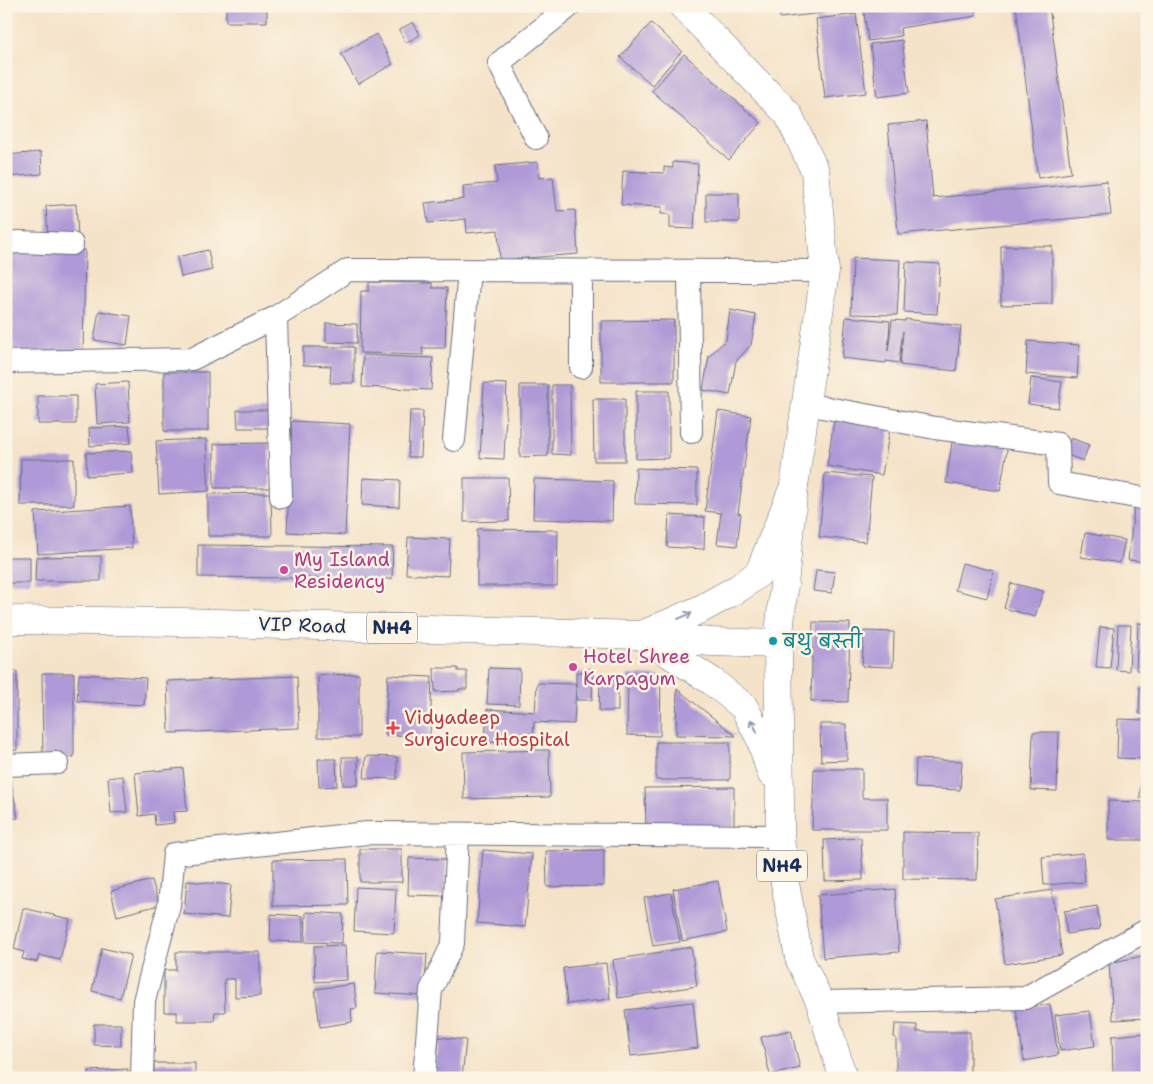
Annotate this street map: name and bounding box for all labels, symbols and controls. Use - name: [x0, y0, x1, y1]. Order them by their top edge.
- place label: My Island Residency: [294, 547, 390, 594]
- marker: My Island Residency: [278, 564, 290, 576]
- street label: VIP Road: [257, 611, 347, 639]
- one-way arrow: [677, 611, 692, 620]
- road number: NH4: [367, 612, 417, 644]
- place label: बथु बस्ती: [782, 626, 863, 655]
- marker: बथु बस्ती: [767, 635, 779, 647]
- place label: Hotel Shree Karpagum: [583, 644, 690, 691]
- marker: Hotel Shree Karpagum: [567, 661, 579, 673]
- place label: Vidyadeep Surgicure Hospital: [404, 705, 570, 752]
- one-way arrow: [749, 719, 758, 734]
- marker: Vidyadeep Surgicure Hospital: [386, 721, 400, 735]
- road number: NH4: [757, 850, 807, 881]

